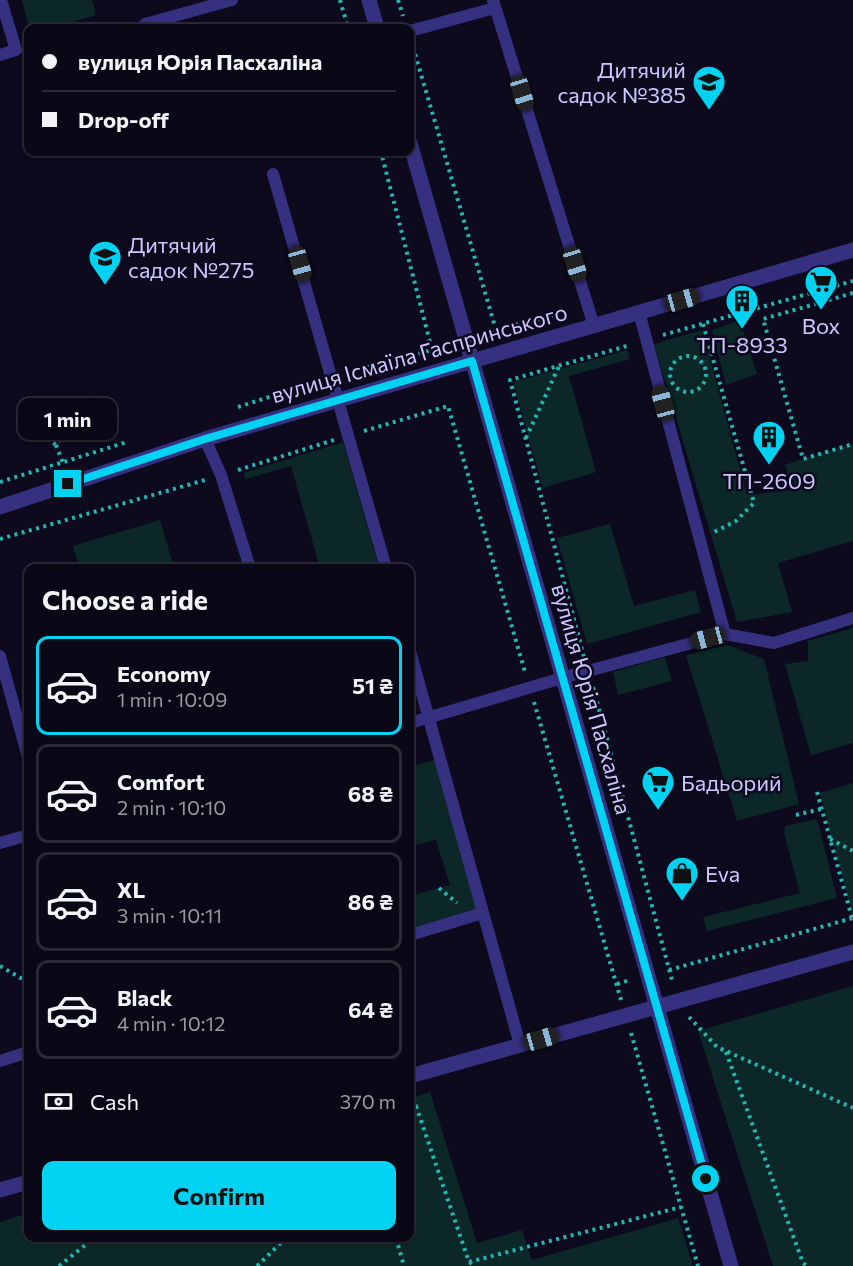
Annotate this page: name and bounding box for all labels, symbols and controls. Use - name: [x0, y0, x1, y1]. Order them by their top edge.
- text: вулиця Юрія Пасхаліна: [78, 48, 322, 75]
- place label: Дитячий садок №385: [557, 56, 686, 108]
- school or university icon: Дитячий садок №385: [691, 64, 727, 111]
- car: [508, 73, 536, 113]
- text: Drop-off: [78, 106, 169, 133]
- place label: Дитячий садок №275: [128, 231, 254, 283]
- school or university icon: Дитячий садок №275: [87, 239, 123, 286]
- car: [286, 244, 314, 284]
- car: [561, 244, 589, 284]
- supermarket icon: Box: [803, 264, 839, 311]
- building icon: ТП-8933: [724, 283, 760, 330]
- car: [662, 286, 702, 314]
- street label: вулиця Ісмаїла Гаспринського: [268, 298, 570, 408]
- place label: Box: [802, 312, 841, 339]
- place label: ТП-8933: [696, 331, 788, 358]
- car: [650, 383, 676, 423]
- callout: 1 min: [19, 397, 118, 439]
- text: 1 min: [44, 407, 91, 431]
- building icon: ТП-2609: [751, 419, 787, 466]
- place label: ТП-2609: [722, 467, 816, 494]
- route end: [54, 470, 81, 497]
- street label: вулиця Юрія Пасхаліна: [546, 581, 638, 817]
- text: Choose a ride: [42, 583, 208, 616]
- car: [688, 625, 728, 651]
- icon: car: [45, 659, 99, 713]
- text: Economy: [117, 660, 211, 687]
- text: 51 ₴: [352, 672, 393, 699]
- text: 1 min · 10:09: [117, 687, 227, 711]
- supermarket icon: Бадьорий: [640, 764, 676, 811]
- icon: car: [45, 767, 99, 821]
- text: Comfort: [117, 768, 205, 795]
- place label: Бадьорий: [681, 769, 782, 796]
- text: 68 ₴: [348, 780, 393, 807]
- text: 2 min · 10:10: [117, 795, 226, 819]
- shop icon: Eva: [664, 855, 700, 902]
- place label: Eva: [705, 860, 740, 887]
- icon: car: [45, 875, 99, 929]
- text: XL: [117, 876, 145, 903]
- text: 86 ₴: [348, 888, 393, 915]
- text: 3 min · 10:11: [117, 903, 222, 927]
- icon: car: [45, 983, 99, 1037]
- text: Black: [117, 984, 172, 1011]
- text: 64 ₴: [348, 996, 393, 1023]
- text: 4 min · 10:12: [117, 1011, 225, 1035]
- car: [521, 1025, 561, 1053]
- icon: cash: [42, 1085, 75, 1118]
- text: Cash: [90, 1088, 139, 1115]
- text: 370 m: [340, 1089, 396, 1113]
- button: Confirm: [42, 1161, 396, 1230]
- route start: [692, 1165, 719, 1192]

